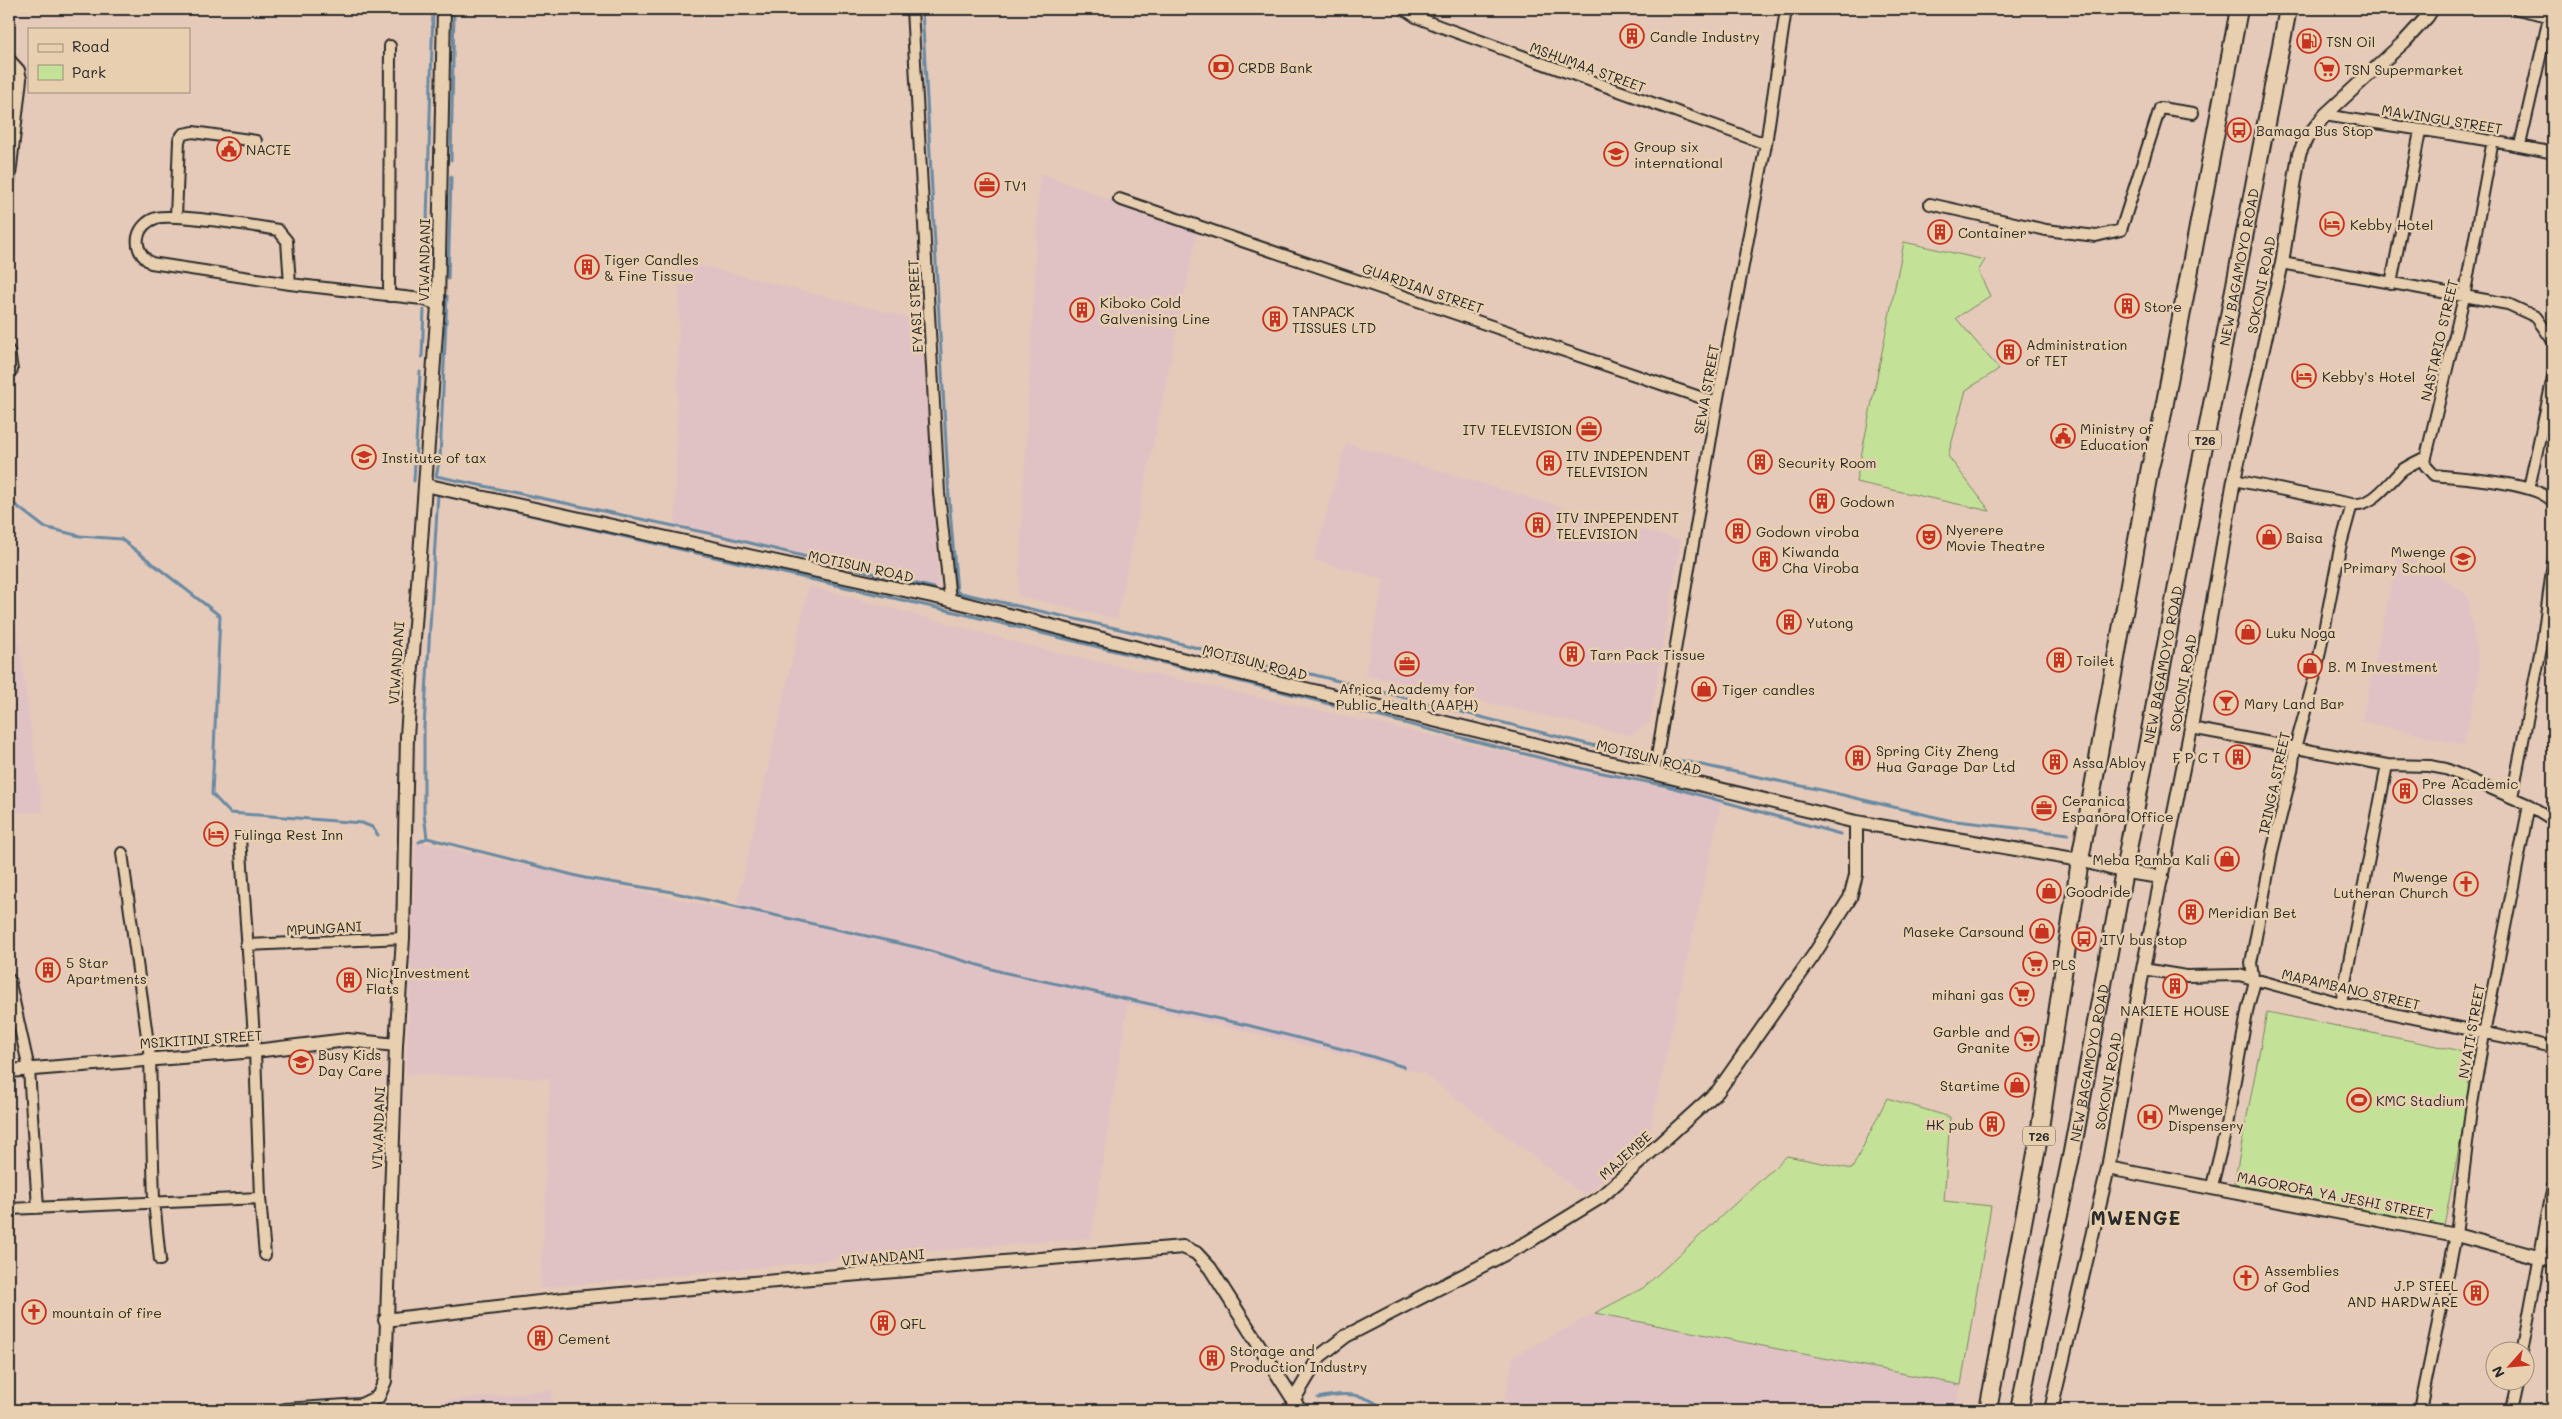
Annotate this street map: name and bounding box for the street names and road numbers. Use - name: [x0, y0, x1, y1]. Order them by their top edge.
- street label: MSHUMAA STREET: [1527, 37, 1649, 97]
- street label: MAWINGU STREET: [2380, 100, 2504, 138]
- street label: NEW BAGAMOYO ROAD: [2214, 187, 2263, 347]
- street label: VIWANDANI: [414, 218, 434, 302]
- street label: SOKONI ROAD: [2242, 235, 2280, 335]
- street label: EYASI STREET: [903, 258, 927, 353]
- street label: GUARDIAN STREET: [1360, 258, 1486, 318]
- street label: NASTARIO STREET: [2416, 277, 2462, 403]
- street label: SEWA STREET: [1689, 342, 1723, 435]
- road number: T26: [2189, 430, 2221, 450]
- street label: MOTISUN ROAD: [806, 546, 916, 586]
- street label: NEW BAGAMOYO ROAD: [2138, 584, 2186, 745]
- street label: VIWANDANI: [384, 621, 408, 705]
- street label: SOKONI ROAD: [2165, 633, 2201, 733]
- street label: MOTISUN ROAD: [1201, 640, 1309, 684]
- street label: IRINGA STREET: [2254, 730, 2294, 836]
- street label: MOTISUN ROAD: [1595, 735, 1703, 779]
- street label: MPUNGANI: [286, 917, 362, 939]
- street label: MAPAMBANO STREET: [2280, 964, 2422, 1014]
- street label: NEW BAGAMOYO ROAD: [2065, 982, 2112, 1143]
- street label: NYATI STREET: [2453, 982, 2489, 1080]
- street label: MSIKITINI STREET: [139, 1025, 263, 1053]
- street label: SOKONI ROAD: [2090, 1031, 2126, 1131]
- street label: VIWANDANI: [367, 1086, 389, 1170]
- street label: MAJEMBE: [1595, 1126, 1655, 1184]
- road number: T26: [2023, 1126, 2055, 1146]
- street label: MAGOROFA YA JESHI STREET: [2236, 1167, 2435, 1223]
- street label: VIWANDANI: [841, 1244, 925, 1270]

